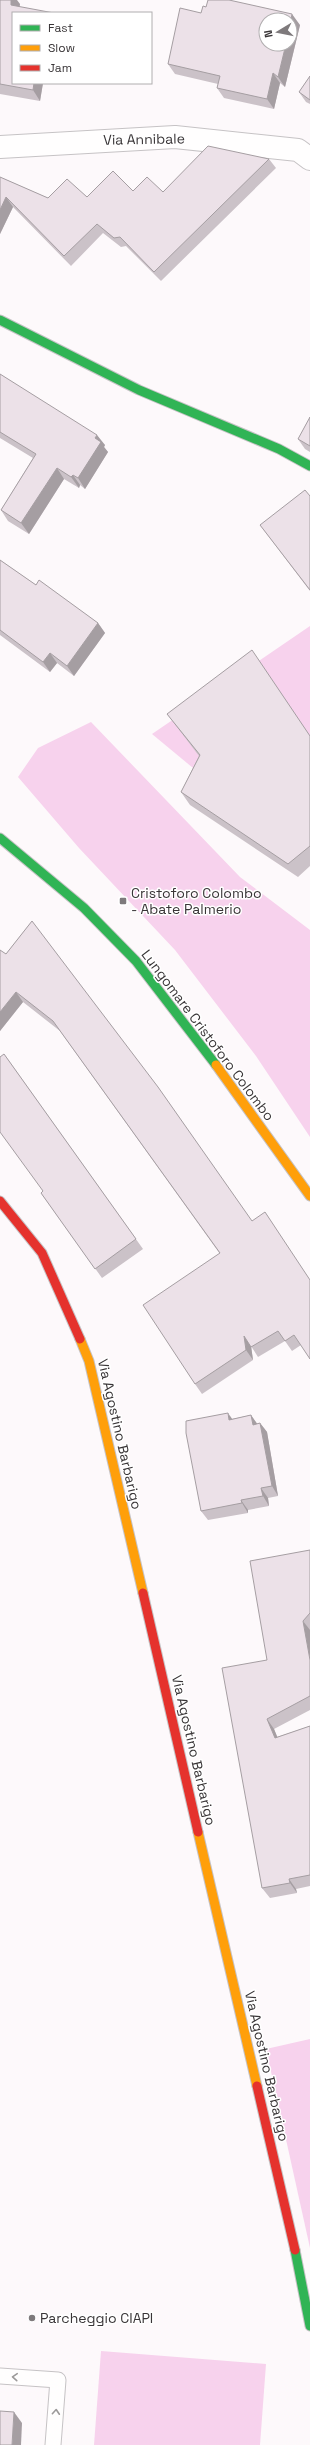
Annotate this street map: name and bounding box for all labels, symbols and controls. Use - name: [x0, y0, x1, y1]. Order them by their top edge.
- legend: [12, 12, 152, 84]
- north arrow: [258, 12, 298, 52]
- text: Fast: [48, 20, 73, 36]
- text: N: [261, 29, 276, 39]
- text: Slow: [48, 40, 75, 56]
- text: Jam: [48, 60, 72, 76]
- street label: Via Annibale: [103, 129, 185, 149]
- place label: Cristoforo Colombo - Abate Palmerio: [131, 884, 262, 918]
- marker: Cristoforo Colombo - Abate Palmerio: [118, 896, 128, 906]
- street label: Lungomare Cristoforo Colombo: [138, 946, 278, 1124]
- street label: Via Agostino Barbarigo: [94, 1357, 146, 1511]
- street label: Via Agostino Barbarigo: [168, 1673, 220, 1827]
- street label: Via Agostino Barbarigo: [241, 1989, 293, 2143]
- place label: Parcheggio CIAPI: [40, 2309, 153, 2327]
- marker: Parcheggio CIAPI: [27, 2313, 37, 2323]
- one-way arrow: [12, 2372, 18, 2381]
- one-way arrow: [51, 2409, 60, 2415]

